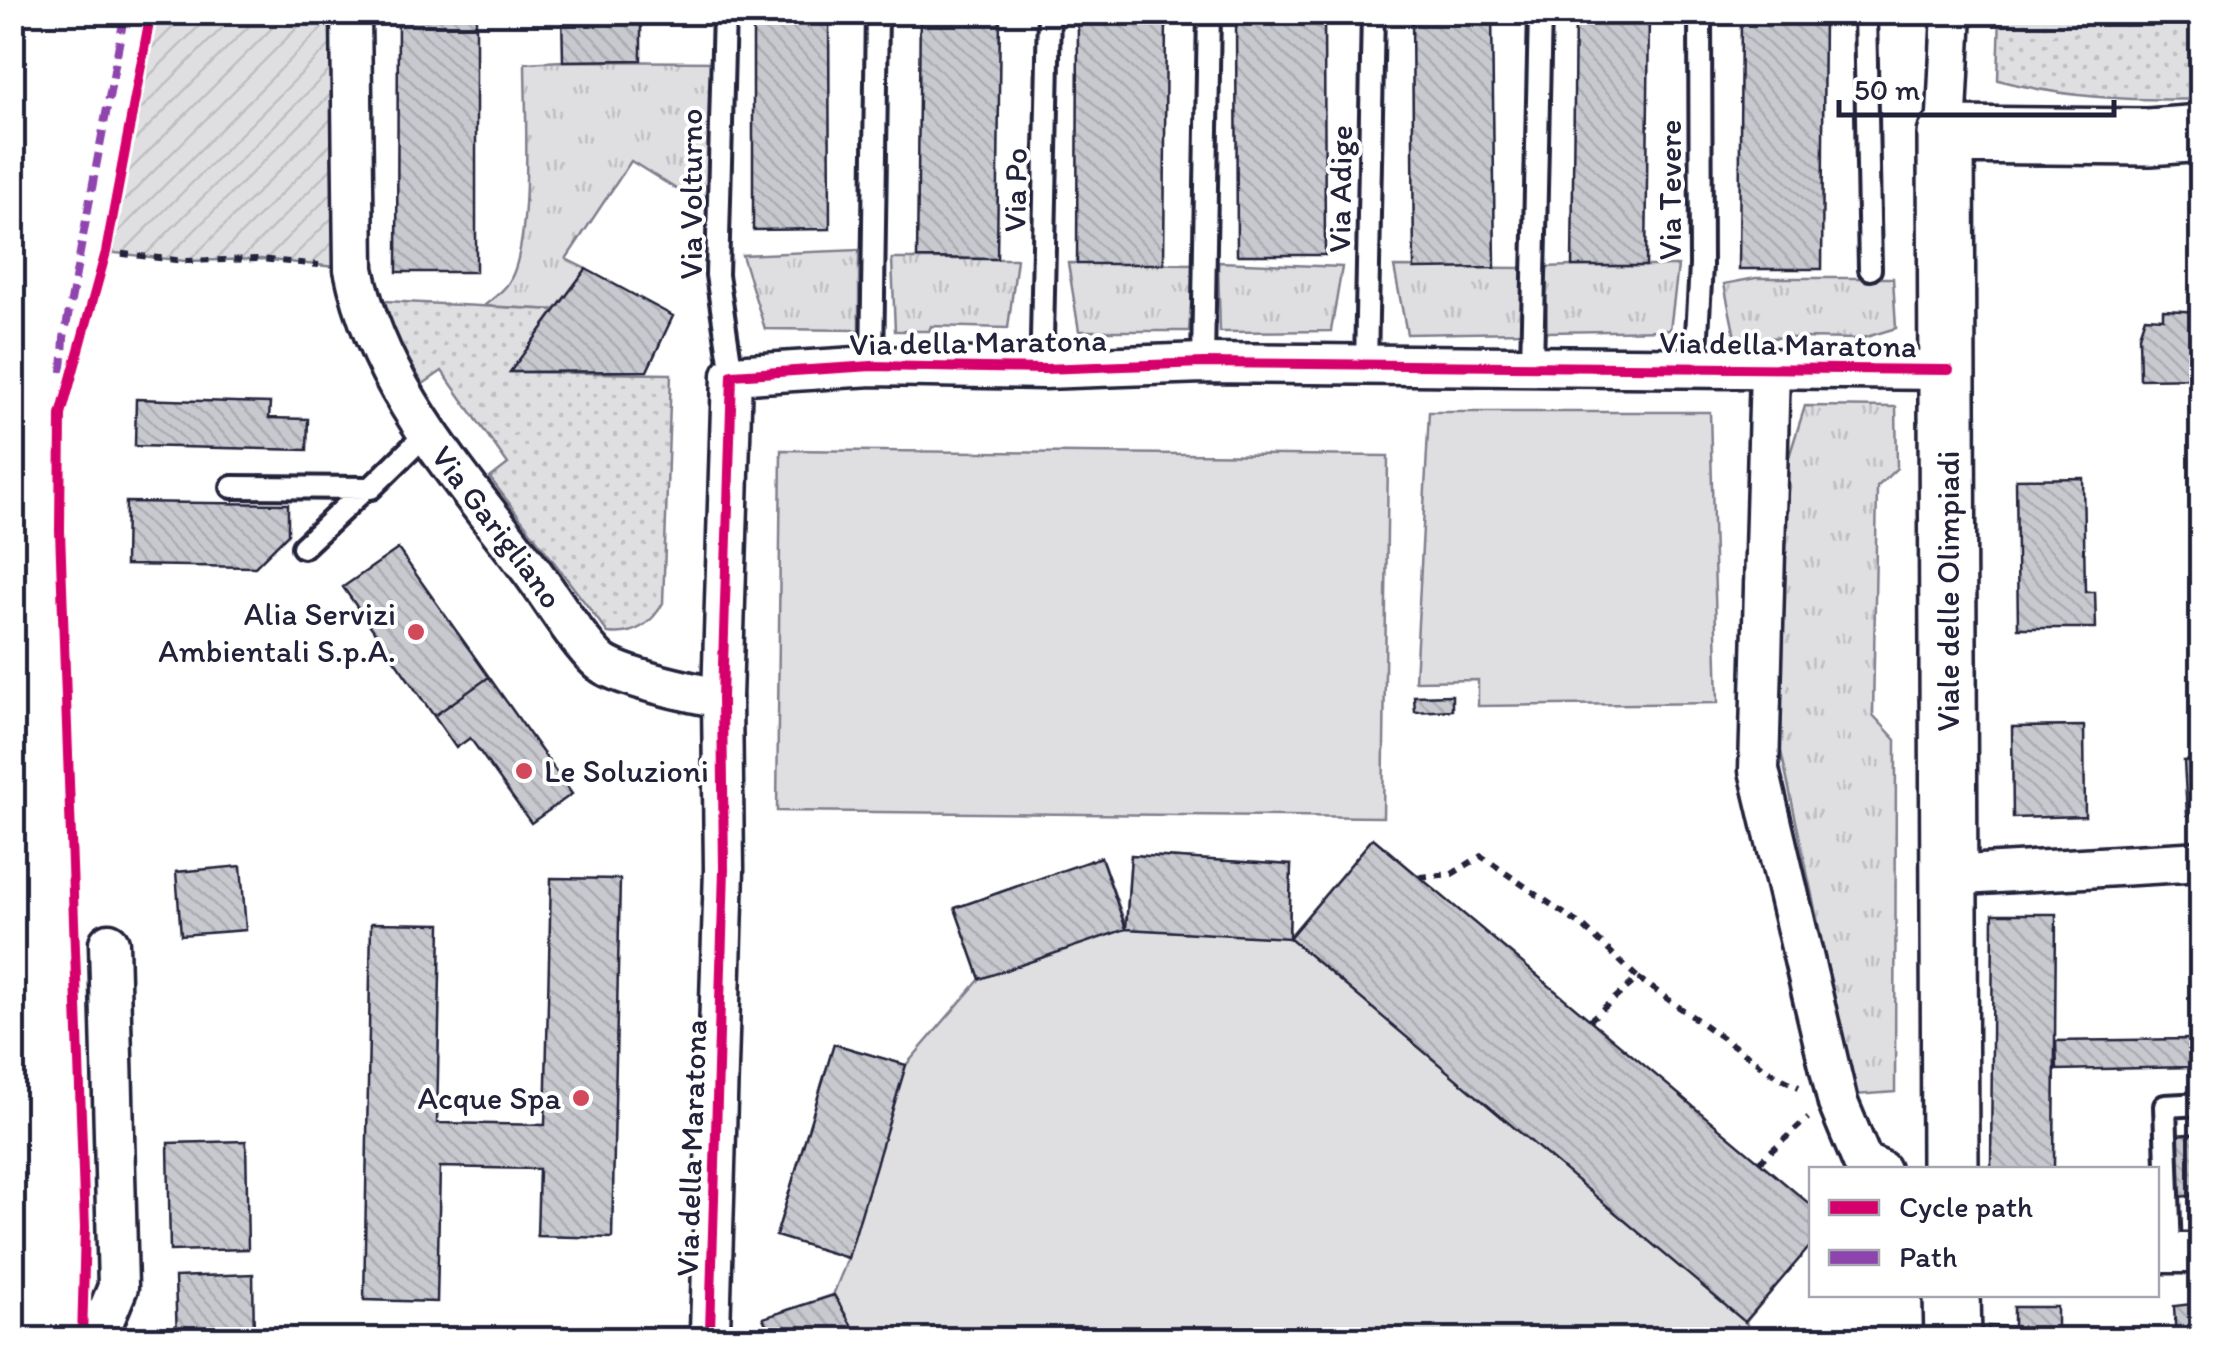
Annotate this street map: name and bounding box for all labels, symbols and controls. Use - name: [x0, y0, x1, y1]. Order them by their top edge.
- scale bar: [1839, 55, 2114, 117]
- text: 50 m: [1854, 71, 1920, 108]
- street label: Via Volturno: [672, 109, 710, 279]
- street label: Via Tevere: [1651, 120, 1689, 260]
- street label: Via Adige: [1320, 125, 1360, 253]
- street label: Via Po: [995, 147, 1035, 233]
- street label: Via della Maratona: [849, 321, 1107, 363]
- street label: Via della Maratona: [1659, 323, 1917, 365]
- street label: Via Garigliano: [424, 438, 571, 615]
- street label: Viale delle Olimpiadi: [1929, 451, 1967, 731]
- place label: Alia Servizi Ambientali S.p.A.: [158, 595, 396, 670]
- marker: Alia Servizi Ambientali S.p.A.: [405, 621, 427, 643]
- place label: Le Soluzioni: [544, 752, 709, 790]
- marker: Le Soluzioni: [513, 760, 535, 782]
- street label: Via della Maratona: [668, 1018, 714, 1277]
- place label: Acque Spa: [418, 1079, 561, 1117]
- marker: Acque Spa: [570, 1087, 592, 1109]
- legend: [1809, 1167, 2159, 1297]
- text: Cycle path: [1899, 1188, 2033, 1225]
- text: Path: [1899, 1238, 1957, 1275]

